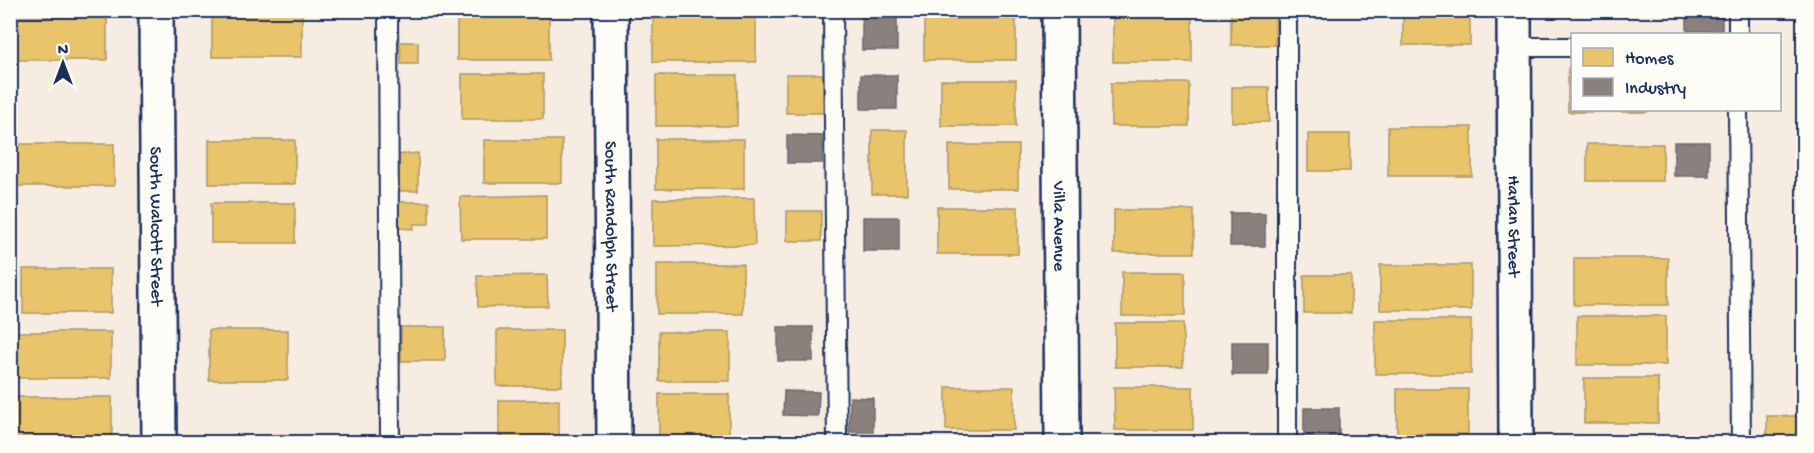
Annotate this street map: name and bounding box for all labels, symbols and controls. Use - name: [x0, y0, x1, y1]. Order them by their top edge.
- north arrow: [33, 33, 93, 93]
- legend: [1571, 33, 1781, 111]
- text: N: [58, 42, 69, 61]
- text: Homes: [1625, 49, 1675, 70]
- text: Industry: [1625, 79, 1686, 100]
- street label: South Randolph Street: [599, 141, 621, 313]
- street label: South Walcott Street: [144, 146, 166, 307]
- street label: Harlan Street: [1502, 175, 1523, 278]
- street label: Villa Avenue: [1047, 180, 1069, 272]

